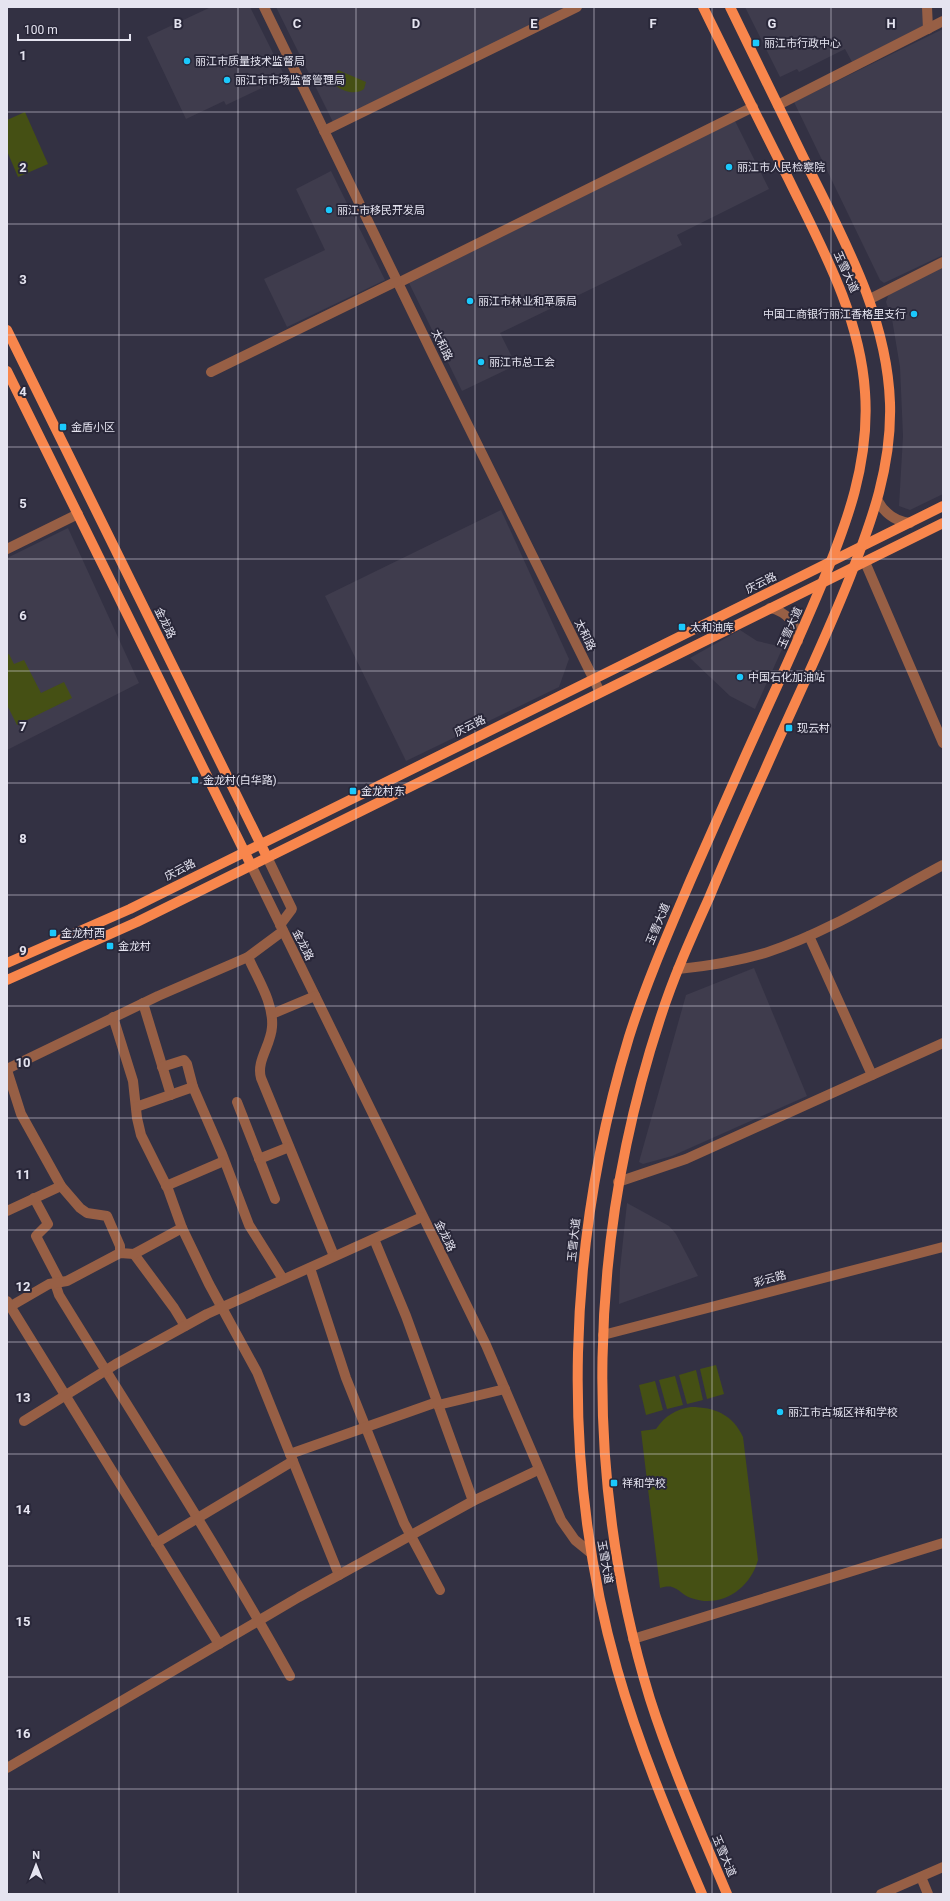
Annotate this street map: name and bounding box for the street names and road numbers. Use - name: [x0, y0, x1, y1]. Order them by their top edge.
- street label: 玉雪大道: [831, 249, 861, 295]
- street label: 太和路: [429, 327, 455, 363]
- street label: 庆云路: [743, 570, 779, 596]
- street label: 金龙路: [152, 605, 178, 641]
- street label: 玉雪大道: [775, 605, 805, 651]
- street label: 太和路: [572, 617, 598, 653]
- street label: 庆云路: [452, 713, 488, 739]
- street label: 庆云路: [162, 857, 198, 883]
- street label: 玉雪大道: [643, 901, 673, 947]
- street label: 金龙路: [290, 927, 316, 963]
- street label: 玉雪大道: [565, 1217, 583, 1263]
- street label: 金龙路: [432, 1218, 458, 1254]
- street label: 彩云路: [752, 1268, 788, 1290]
- street label: 玉雪大道: [595, 1539, 615, 1585]
- street label: 玉雪大道: [709, 1833, 739, 1879]

